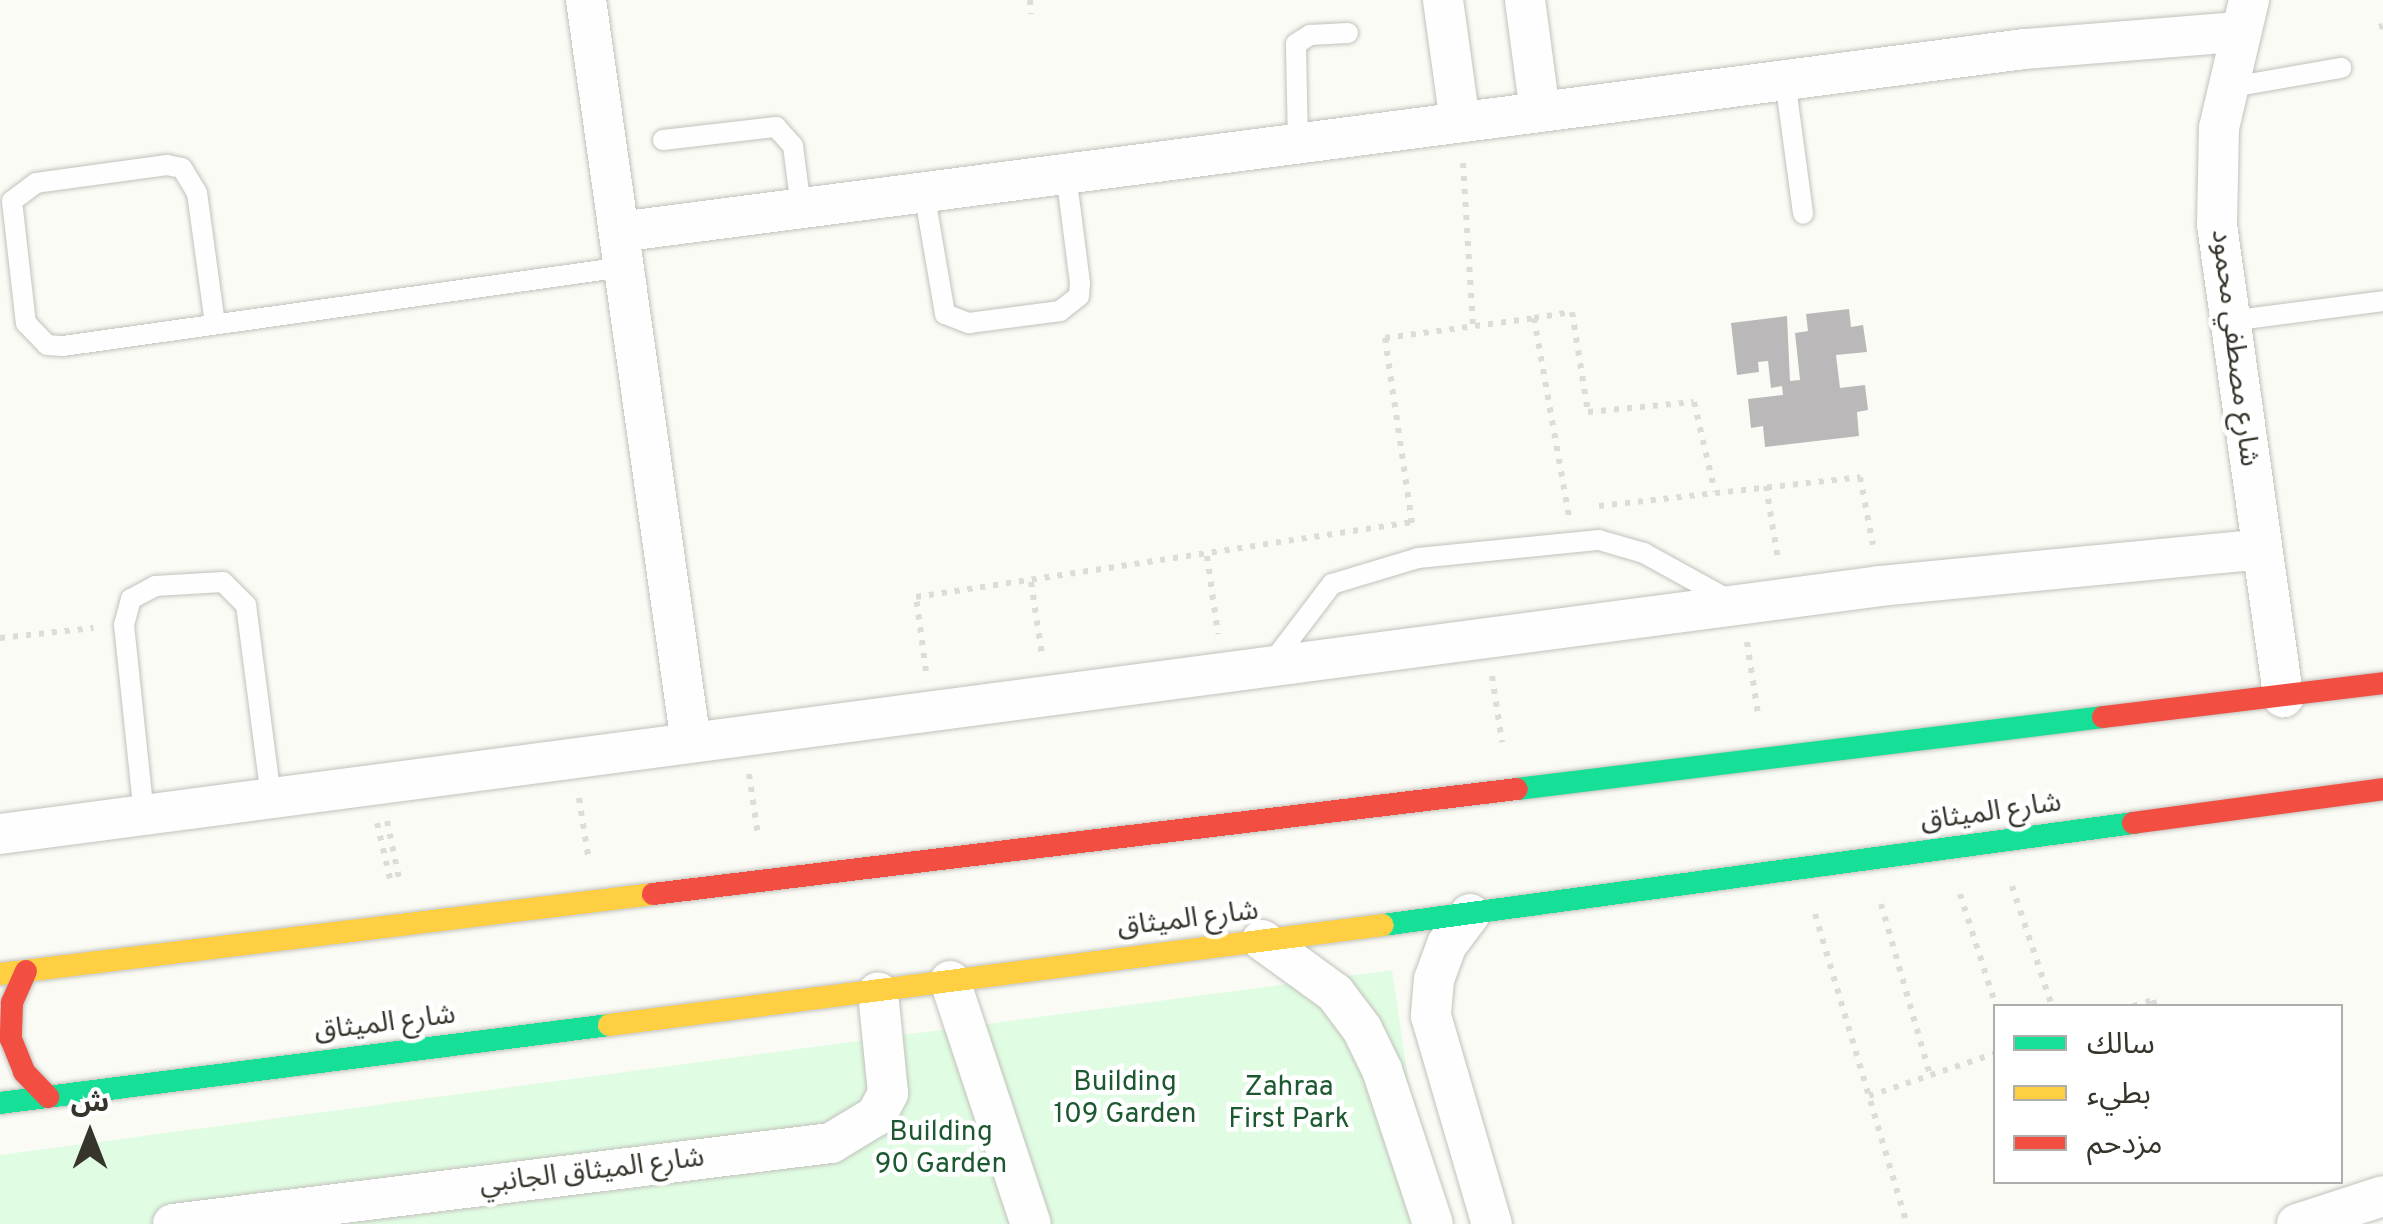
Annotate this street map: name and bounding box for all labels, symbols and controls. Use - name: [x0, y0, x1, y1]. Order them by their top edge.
- street label: شارع مصطفي محمود: [2203, 228, 2265, 468]
- street label: شارع الميثاق: [1918, 786, 2064, 840]
- street label: شارع الميثاق: [1115, 895, 1261, 945]
- street label: شارع الميثاق: [312, 999, 458, 1049]
- legend: [1993, 1004, 2343, 1184]
- text: سالك: [2087, 1027, 2155, 1064]
- park label: Building 109 Garden: [1053, 1066, 1197, 1132]
- park label: Zahraa First Park: [1228, 1071, 1350, 1137]
- text: بطيء: [2087, 1077, 2151, 1114]
- north arrow: [40, 1084, 140, 1184]
- text: ش: [71, 1086, 109, 1122]
- park label: Building 90 Garden: [875, 1116, 1007, 1182]
- text: مزدحم: [2087, 1127, 2163, 1164]
- street label: شارع الميثاق الجانبي: [478, 1142, 706, 1202]

